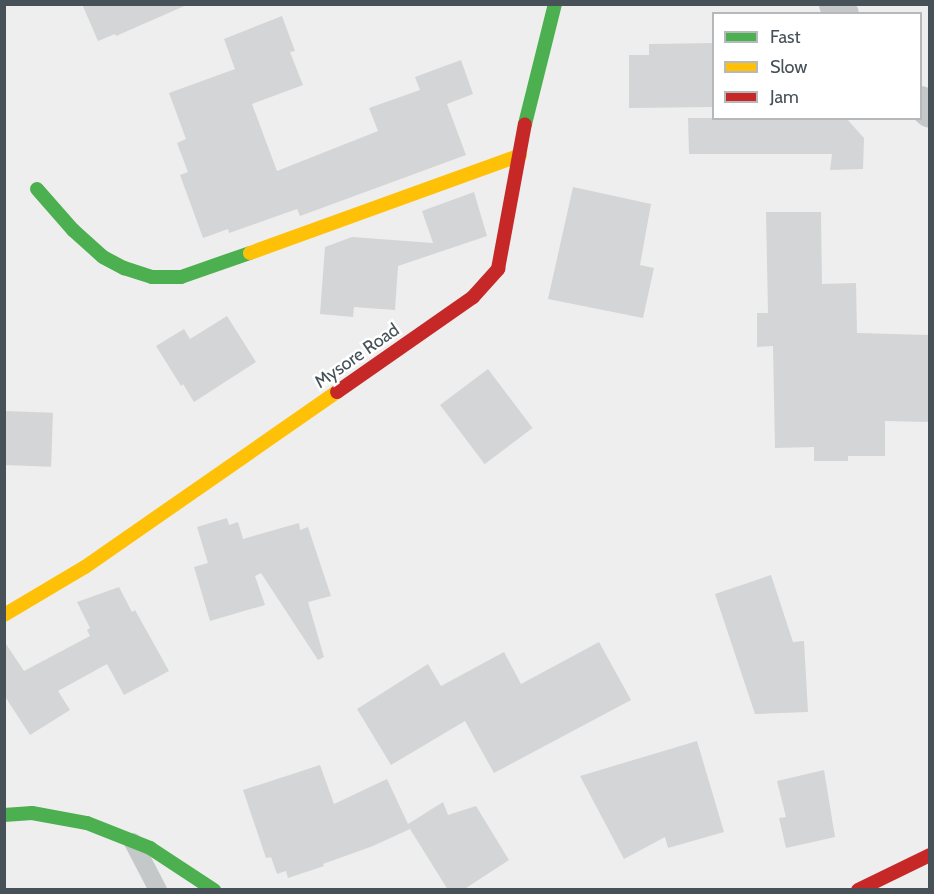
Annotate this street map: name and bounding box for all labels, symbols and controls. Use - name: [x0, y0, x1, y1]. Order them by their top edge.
- legend: [712, 12, 922, 120]
- text: Fast: [770, 26, 801, 48]
- text: Slow: [770, 56, 807, 78]
- text: Jam: [770, 86, 799, 108]
- street label: Mysore Road: [311, 319, 403, 393]

